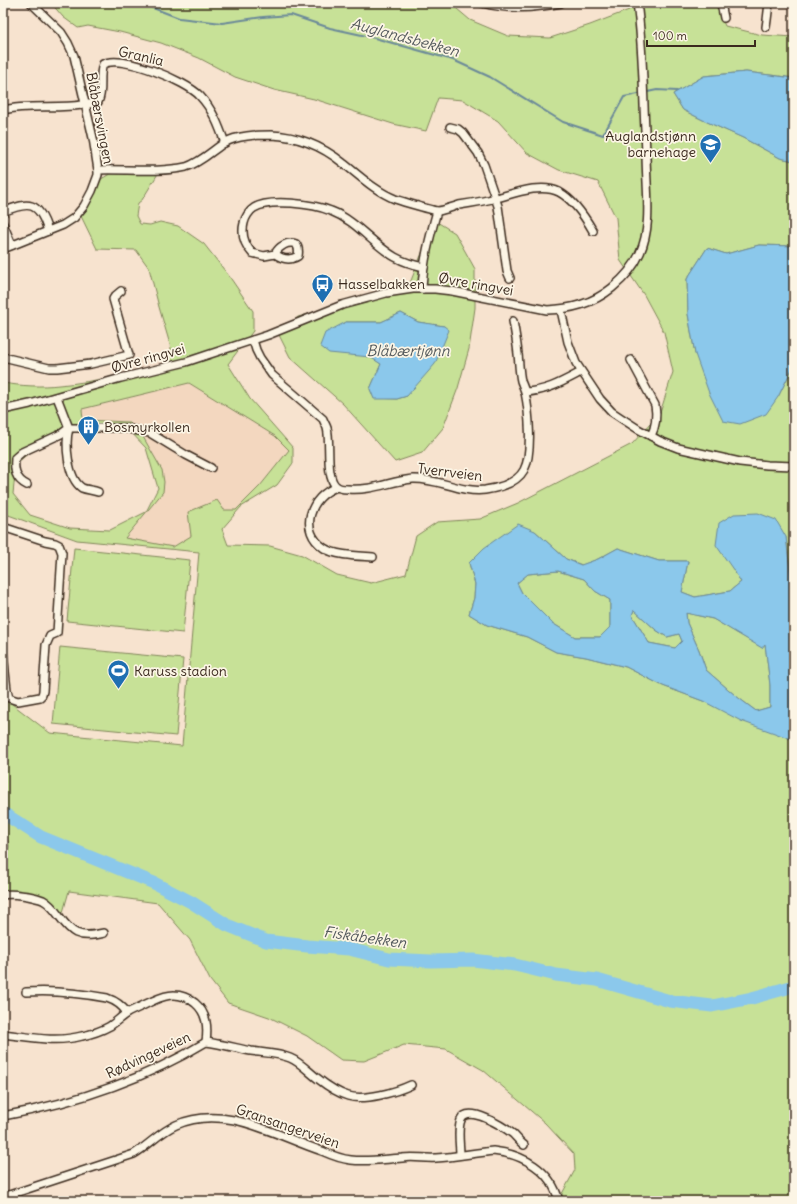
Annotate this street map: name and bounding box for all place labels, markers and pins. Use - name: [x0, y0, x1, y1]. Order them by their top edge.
- place label: Auglandstjønn barnehage: [605, 127, 696, 161]
- school or university icon: Auglandstjønn barnehage: [698, 131, 724, 164]
- bus stop icon: Hasselbakken: [309, 271, 335, 304]
- place label: Hasselbakken: [338, 275, 425, 293]
- building icon: Bosmyrkollen: [76, 414, 102, 447]
- place label: Bosmyrkollen: [104, 418, 190, 436]
- sports icon: Karuss stadion: [105, 658, 131, 691]
- place label: Karuss stadion: [134, 662, 227, 680]

